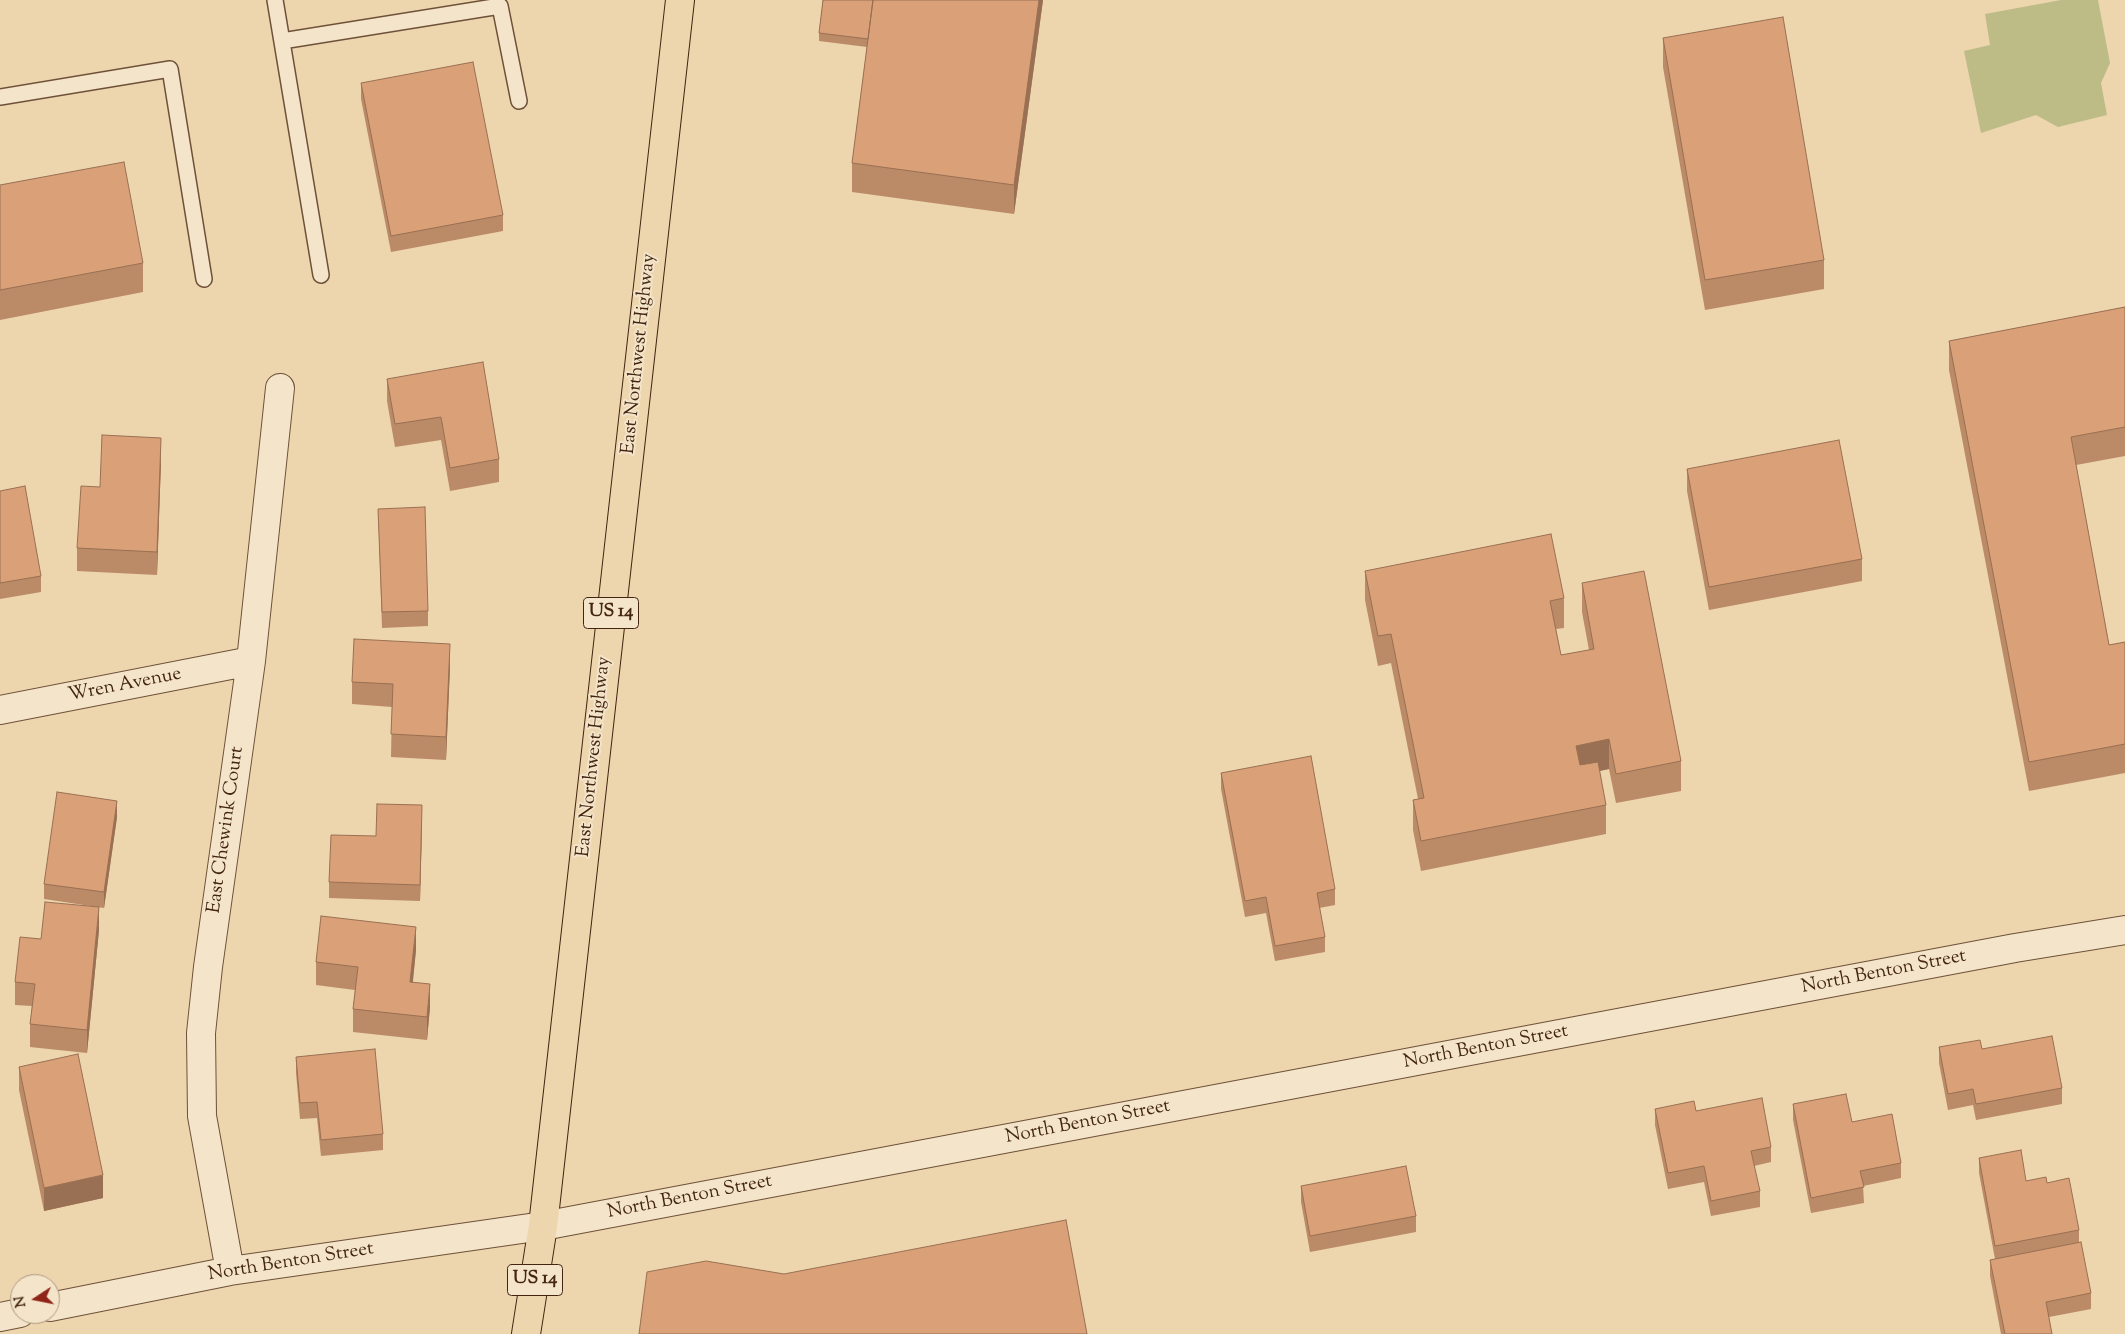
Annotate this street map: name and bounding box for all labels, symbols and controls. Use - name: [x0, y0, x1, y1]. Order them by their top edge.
- street label: East Northwest Highway: [618, 253, 662, 455]
- road number: US 14: [584, 598, 638, 628]
- street label: East Northwest Highway: [573, 656, 617, 858]
- street label: Wren Avenue: [67, 664, 183, 708]
- street label: East Chewink Court: [204, 745, 250, 915]
- street label: North Benton Street: [1800, 946, 1968, 1000]
- street label: North Benton Street: [1402, 1021, 1570, 1075]
- street label: North Benton Street: [1004, 1096, 1172, 1150]
- street label: North Benton Street: [606, 1171, 774, 1225]
- street label: North Benton Street: [207, 1239, 375, 1287]
- road number: US 14: [508, 1264, 562, 1296]
- north arrow: [10, 1274, 60, 1324]
- text: N: [10, 1294, 32, 1309]

